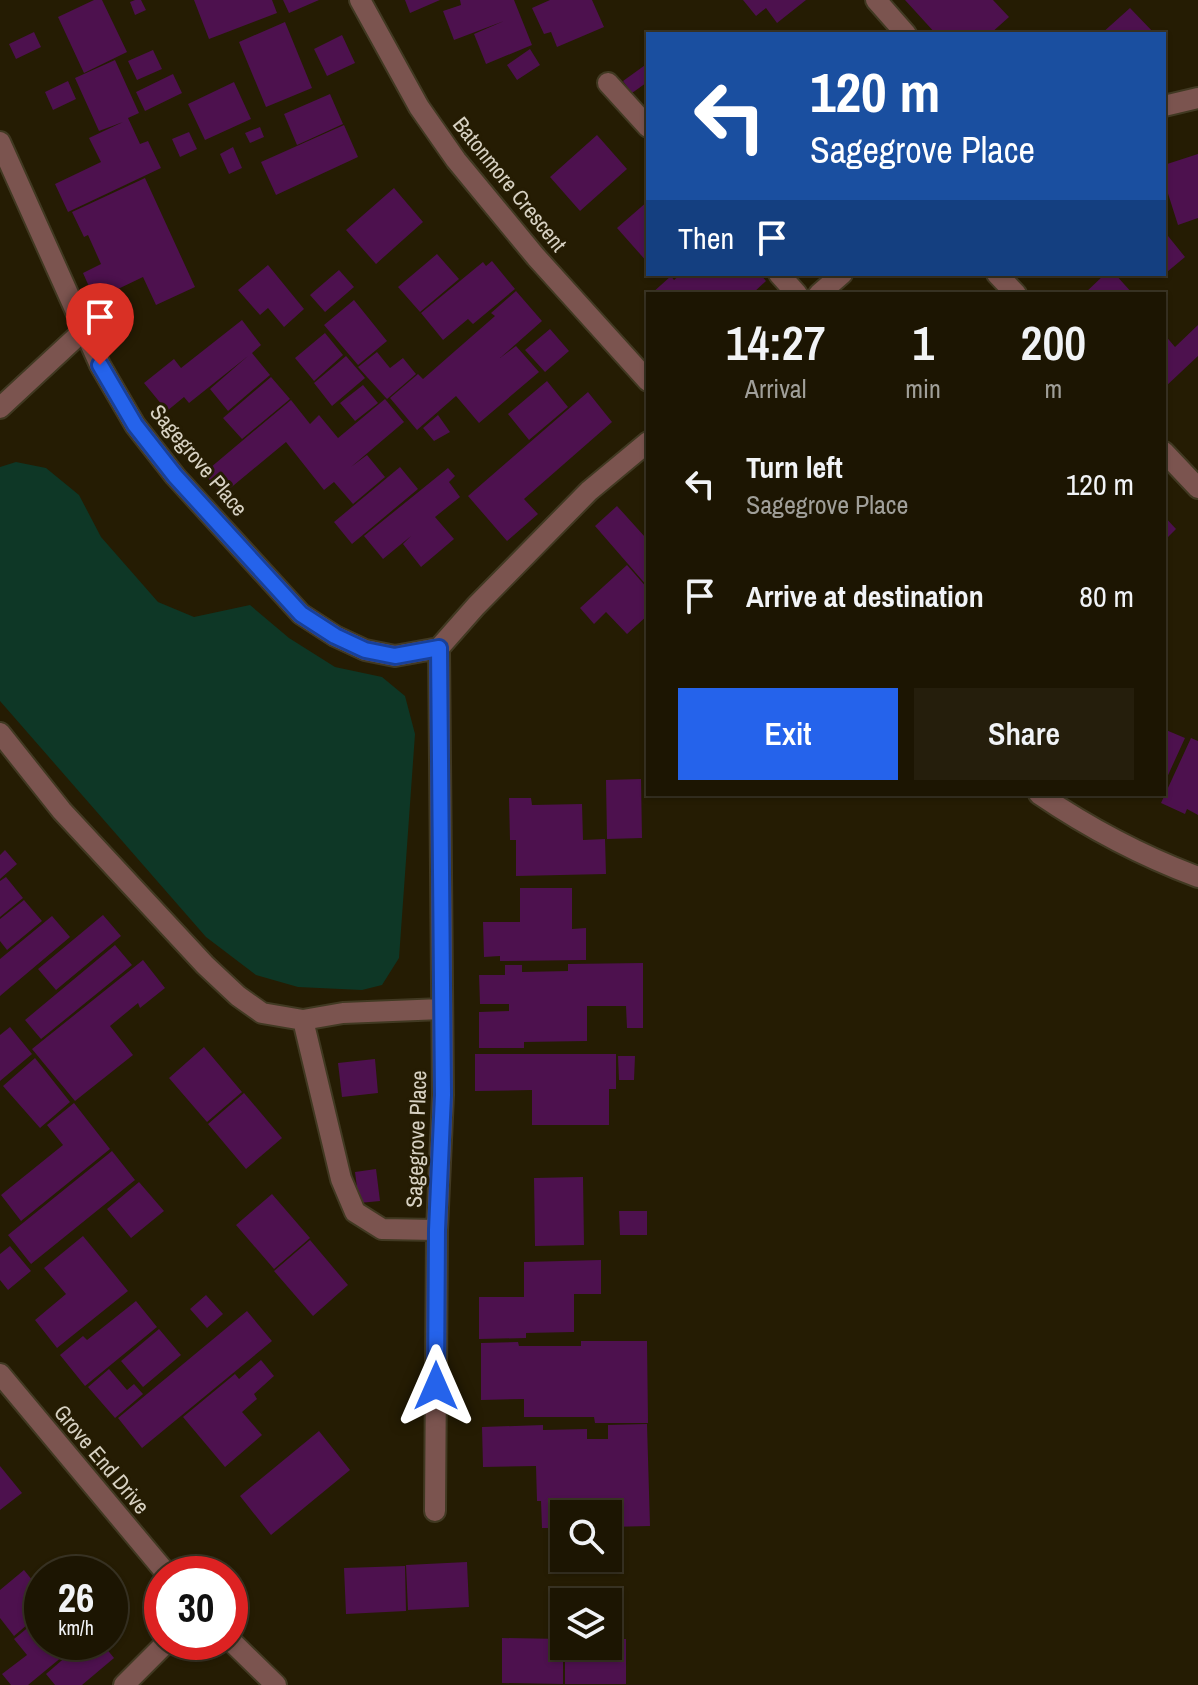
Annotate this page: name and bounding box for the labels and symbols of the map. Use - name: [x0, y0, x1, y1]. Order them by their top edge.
- street label: Batonmore Crescent: [446, 110, 574, 258]
- pin: [66, 283, 134, 365]
- street label: Sagegrove Place: [143, 398, 255, 522]
- street label: Sagegrove Place: [399, 1070, 433, 1208]
- position arrow: [394, 1344, 478, 1428]
- street label: Grove End Drive: [47, 1398, 157, 1520]
- speed limit sign: 30: [144, 1556, 248, 1660]

